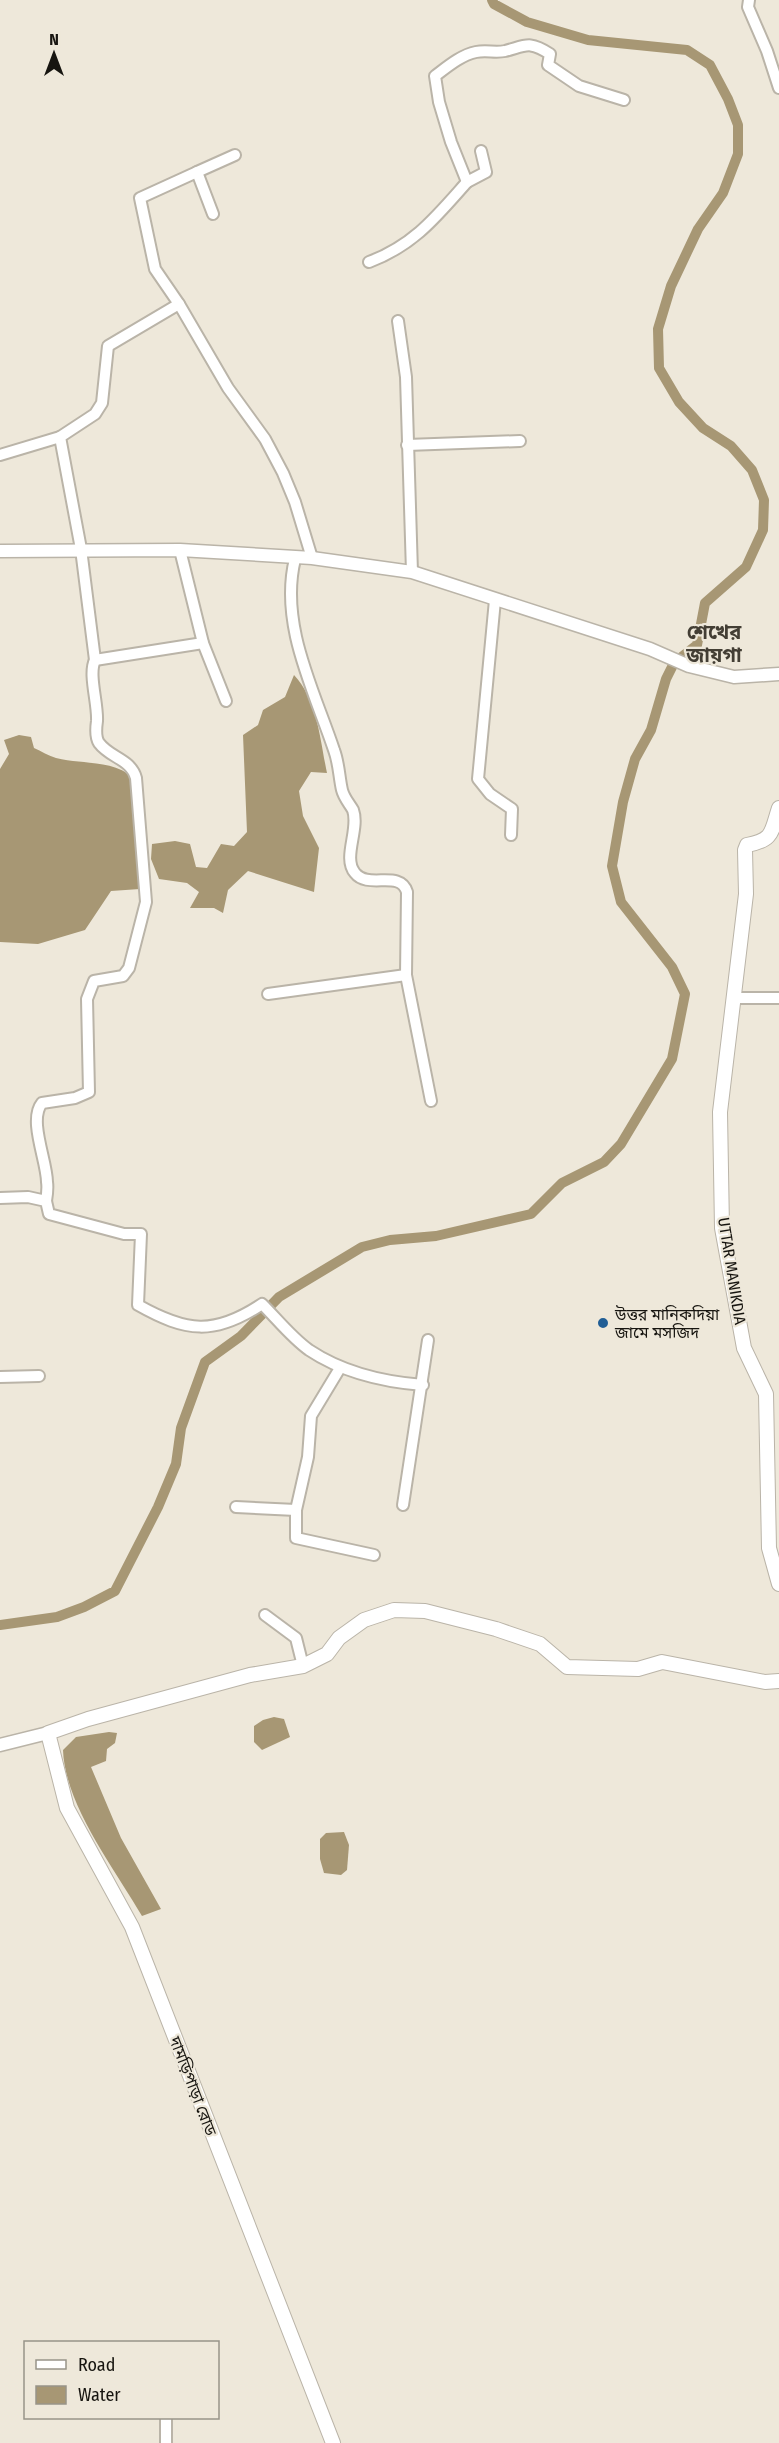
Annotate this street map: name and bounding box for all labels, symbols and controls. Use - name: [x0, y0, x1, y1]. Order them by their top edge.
- north arrow: [24, 24, 84, 84]
- text: N: [49, 30, 59, 49]
- district label: শেখের জায়গা: [685, 620, 742, 667]
- street label: UTTAR MANIKDIA: [714, 1216, 750, 1327]
- place label: উত্তর মানিকদিয়া জামে মসজিদ: [614, 1305, 720, 1342]
- marker: উত্তর মানিকদিয়া জামে মসজিদ: [596, 1316, 610, 1330]
- street label: দামড়িপাড়া রোড: [165, 2033, 221, 2139]
- legend: [24, 2341, 219, 2419]
- text: Road: [78, 2354, 115, 2376]
- text: Water: [78, 2384, 121, 2406]

